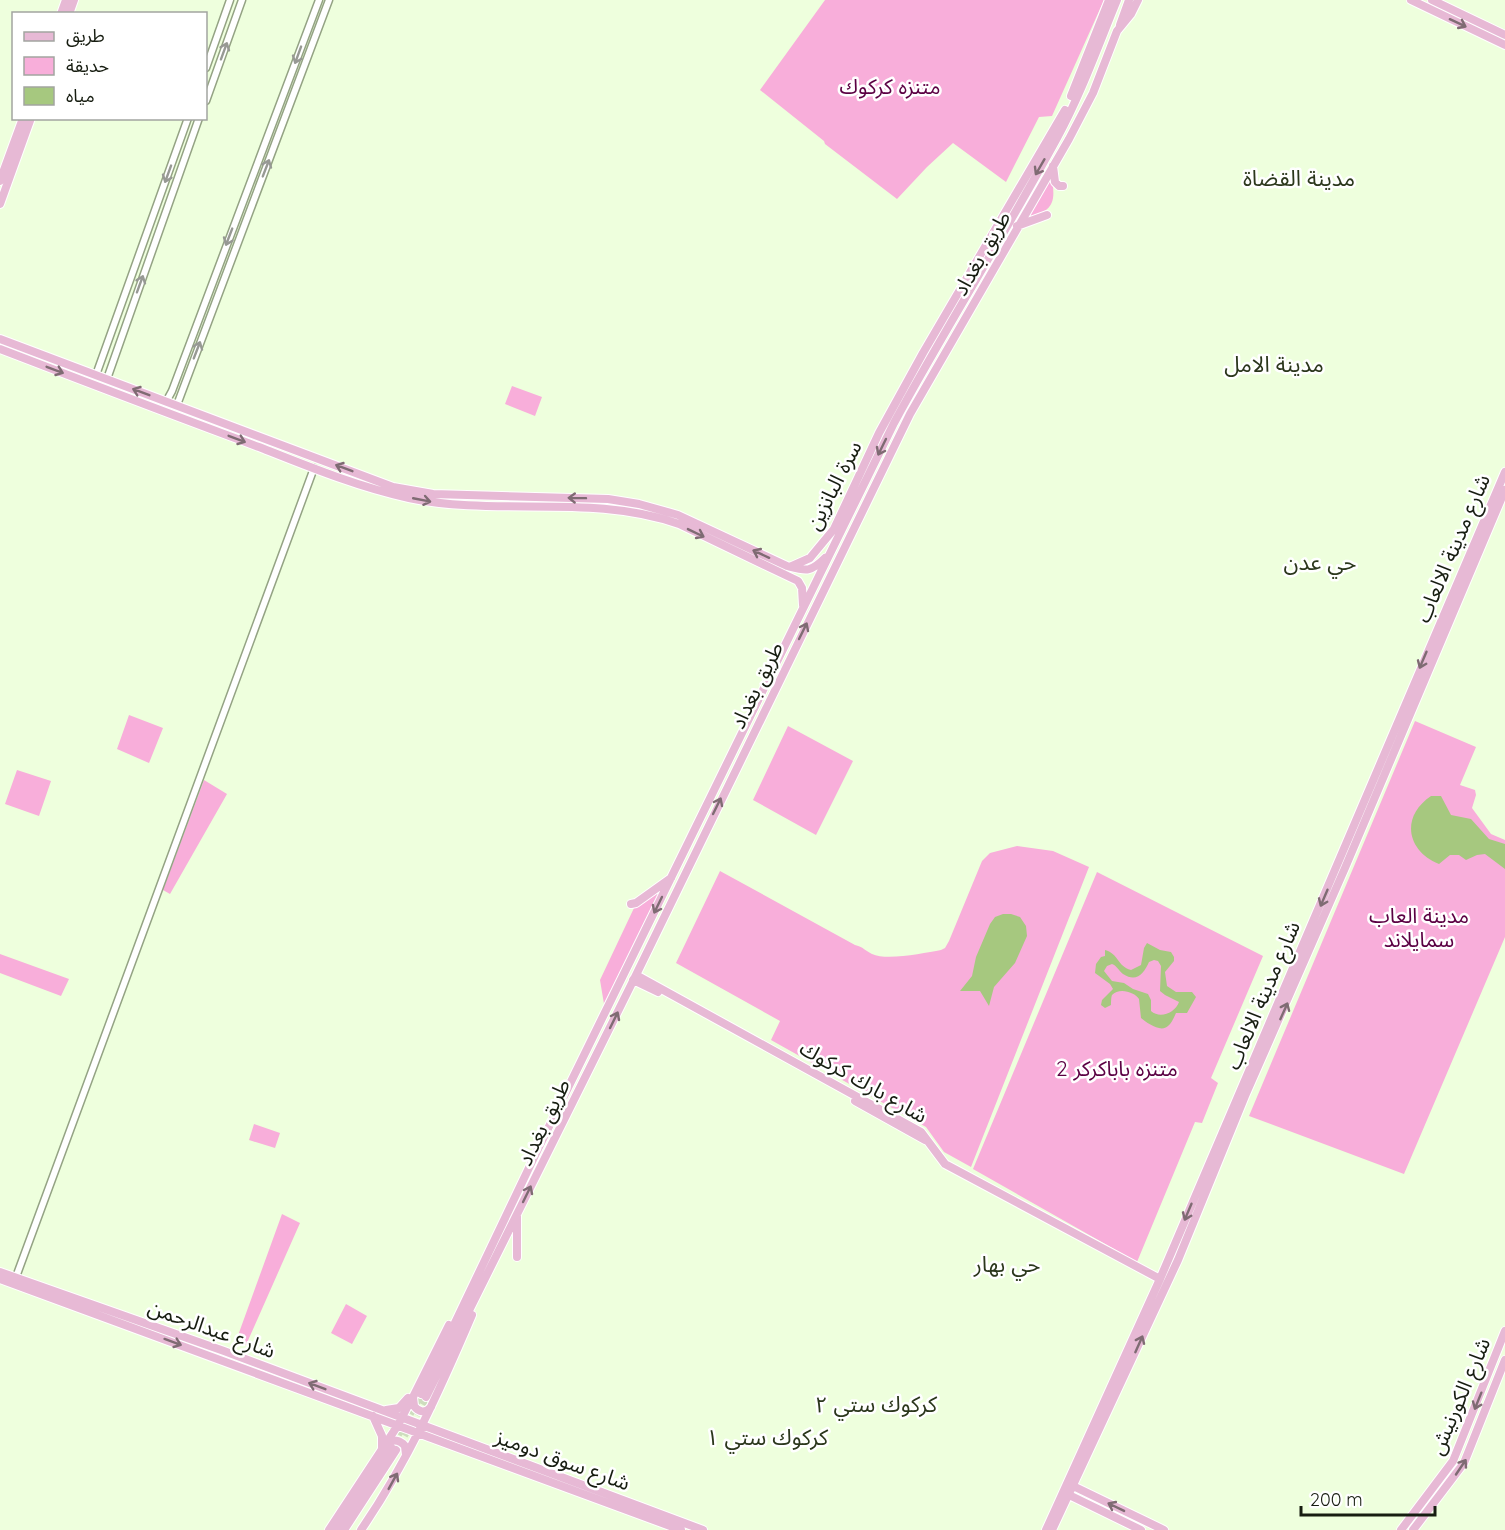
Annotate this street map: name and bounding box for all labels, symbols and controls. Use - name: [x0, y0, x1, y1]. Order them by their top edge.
- legend: [12, 12, 207, 120]
- one-way arrow: [1448, 17, 1466, 29]
- text: طريق: [66, 24, 105, 47]
- one-way arrow: [219, 42, 230, 61]
- one-way arrow: [292, 45, 303, 64]
- text: حديقة: [66, 54, 109, 77]
- park label: متنزه كركوك: [840, 73, 941, 99]
- text: مياه: [66, 84, 95, 107]
- one-way arrow: [1034, 158, 1046, 175]
- one-way arrow: [261, 159, 272, 178]
- one-way arrow: [161, 164, 172, 182]
- district label: مدينة القضاة: [1243, 164, 1355, 192]
- street label: طريق بغداد: [946, 206, 1017, 301]
- one-way arrow: [223, 227, 234, 246]
- one-way arrow: [136, 275, 147, 294]
- one-way arrow: [192, 341, 203, 360]
- district label: مدينة الامل: [1224, 350, 1324, 378]
- one-way arrow: [45, 365, 64, 376]
- one-way arrow: [133, 386, 151, 397]
- one-way arrow: [227, 434, 246, 445]
- street label: سرة البانزين: [799, 436, 867, 534]
- one-way arrow: [876, 437, 888, 455]
- one-way arrow: [335, 462, 354, 473]
- street label: شارع مدينة الالعاب: [1409, 470, 1498, 627]
- one-way arrow: [567, 492, 587, 504]
- one-way arrow: [411, 495, 431, 506]
- one-way arrow: [687, 527, 705, 539]
- one-way arrow: [753, 547, 771, 559]
- district label: حي عدن: [1284, 548, 1357, 579]
- one-way arrow: [798, 623, 809, 641]
- street label: طريق بغداد: [724, 637, 789, 733]
- one-way arrow: [1417, 651, 1429, 669]
- one-way arrow: [712, 798, 723, 816]
- one-way arrow: [1317, 889, 1329, 907]
- one-way arrow: [652, 895, 664, 913]
- park label: مدينة العاب سمايلاند: [1369, 902, 1469, 952]
- street label: شارع مدينة الالعاب: [1219, 917, 1308, 1074]
- one-way arrow: [1279, 1002, 1290, 1020]
- one-way arrow: [608, 1011, 620, 1029]
- street label: شارع بارك كركوك: [794, 1034, 932, 1131]
- park label: متنزه باباكركر 2: [1056, 1055, 1178, 1081]
- street label: طريق بغداد: [511, 1074, 576, 1170]
- one-way arrow: [522, 1186, 533, 1204]
- one-way arrow: [1182, 1203, 1193, 1221]
- district label: حي بهار: [973, 1250, 1040, 1281]
- street label: شارع عبدالرحمن: [144, 1293, 279, 1366]
- street label: شارع الكورنيش: [1423, 1333, 1498, 1460]
- one-way arrow: [1135, 1335, 1146, 1353]
- one-way arrow: [163, 1338, 182, 1349]
- one-way arrow: [309, 1380, 327, 1391]
- district label: كركوك ستي ٢: [815, 1390, 938, 1421]
- one-way arrow: [1472, 1391, 1483, 1410]
- street label: شارع سوق دوميز: [490, 1422, 634, 1498]
- district label: كركوك ستي ١: [706, 1423, 829, 1454]
- one-way arrow: [1454, 1458, 1467, 1475]
- one-way arrow: [387, 1473, 399, 1490]
- scale bar: [1301, 1479, 1434, 1517]
- text: 200 m: [1310, 1488, 1363, 1511]
- one-way arrow: [1107, 1500, 1125, 1512]

